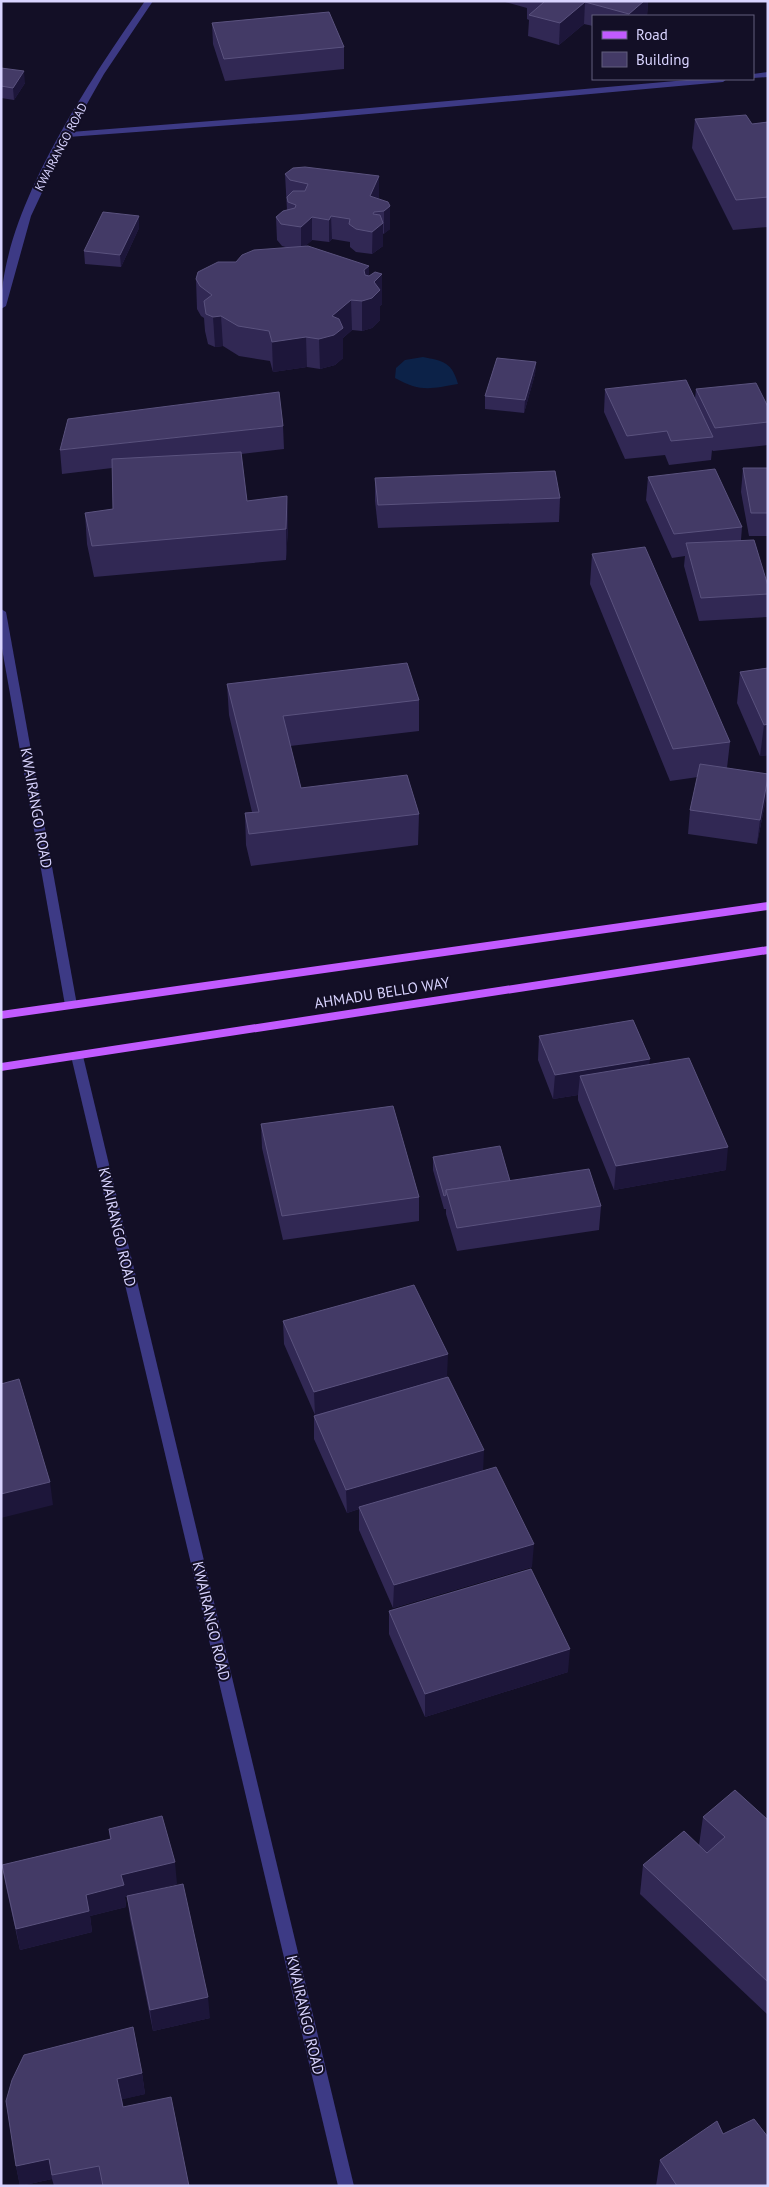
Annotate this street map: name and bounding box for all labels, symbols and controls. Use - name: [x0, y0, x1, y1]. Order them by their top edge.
- legend: [592, 15, 754, 80]
- text: Road: [636, 25, 668, 44]
- text: Building: [636, 50, 690, 69]
- street label: KWAIRANGO ROAD: [31, 100, 90, 193]
- street label: KWAIRANGO ROAD: [17, 746, 56, 870]
- street label: AHMADU BELLO WAY: [313, 972, 451, 1013]
- street label: KWAIRANGO ROAD: [95, 1165, 140, 1288]
- street label: KWAIRANGO ROAD: [189, 1559, 234, 1682]
- street label: KWAIRANGO ROAD: [283, 1953, 328, 2076]

